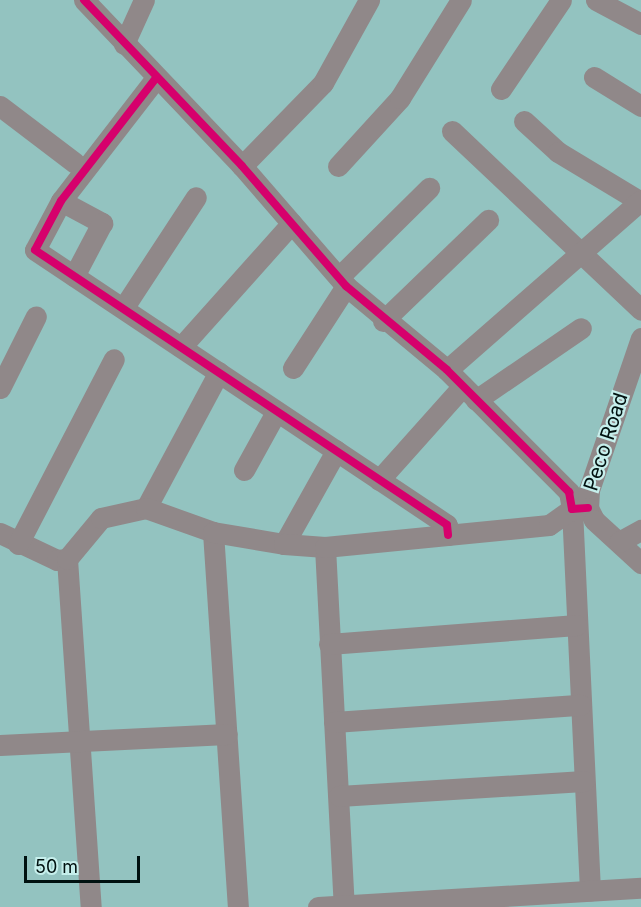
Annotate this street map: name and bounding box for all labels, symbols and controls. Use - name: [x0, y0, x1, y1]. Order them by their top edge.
- street label: Peco Road: [579, 390, 633, 494]
- scale bar: [27, 844, 142, 882]
- text: 50 m: [35, 856, 78, 877]

